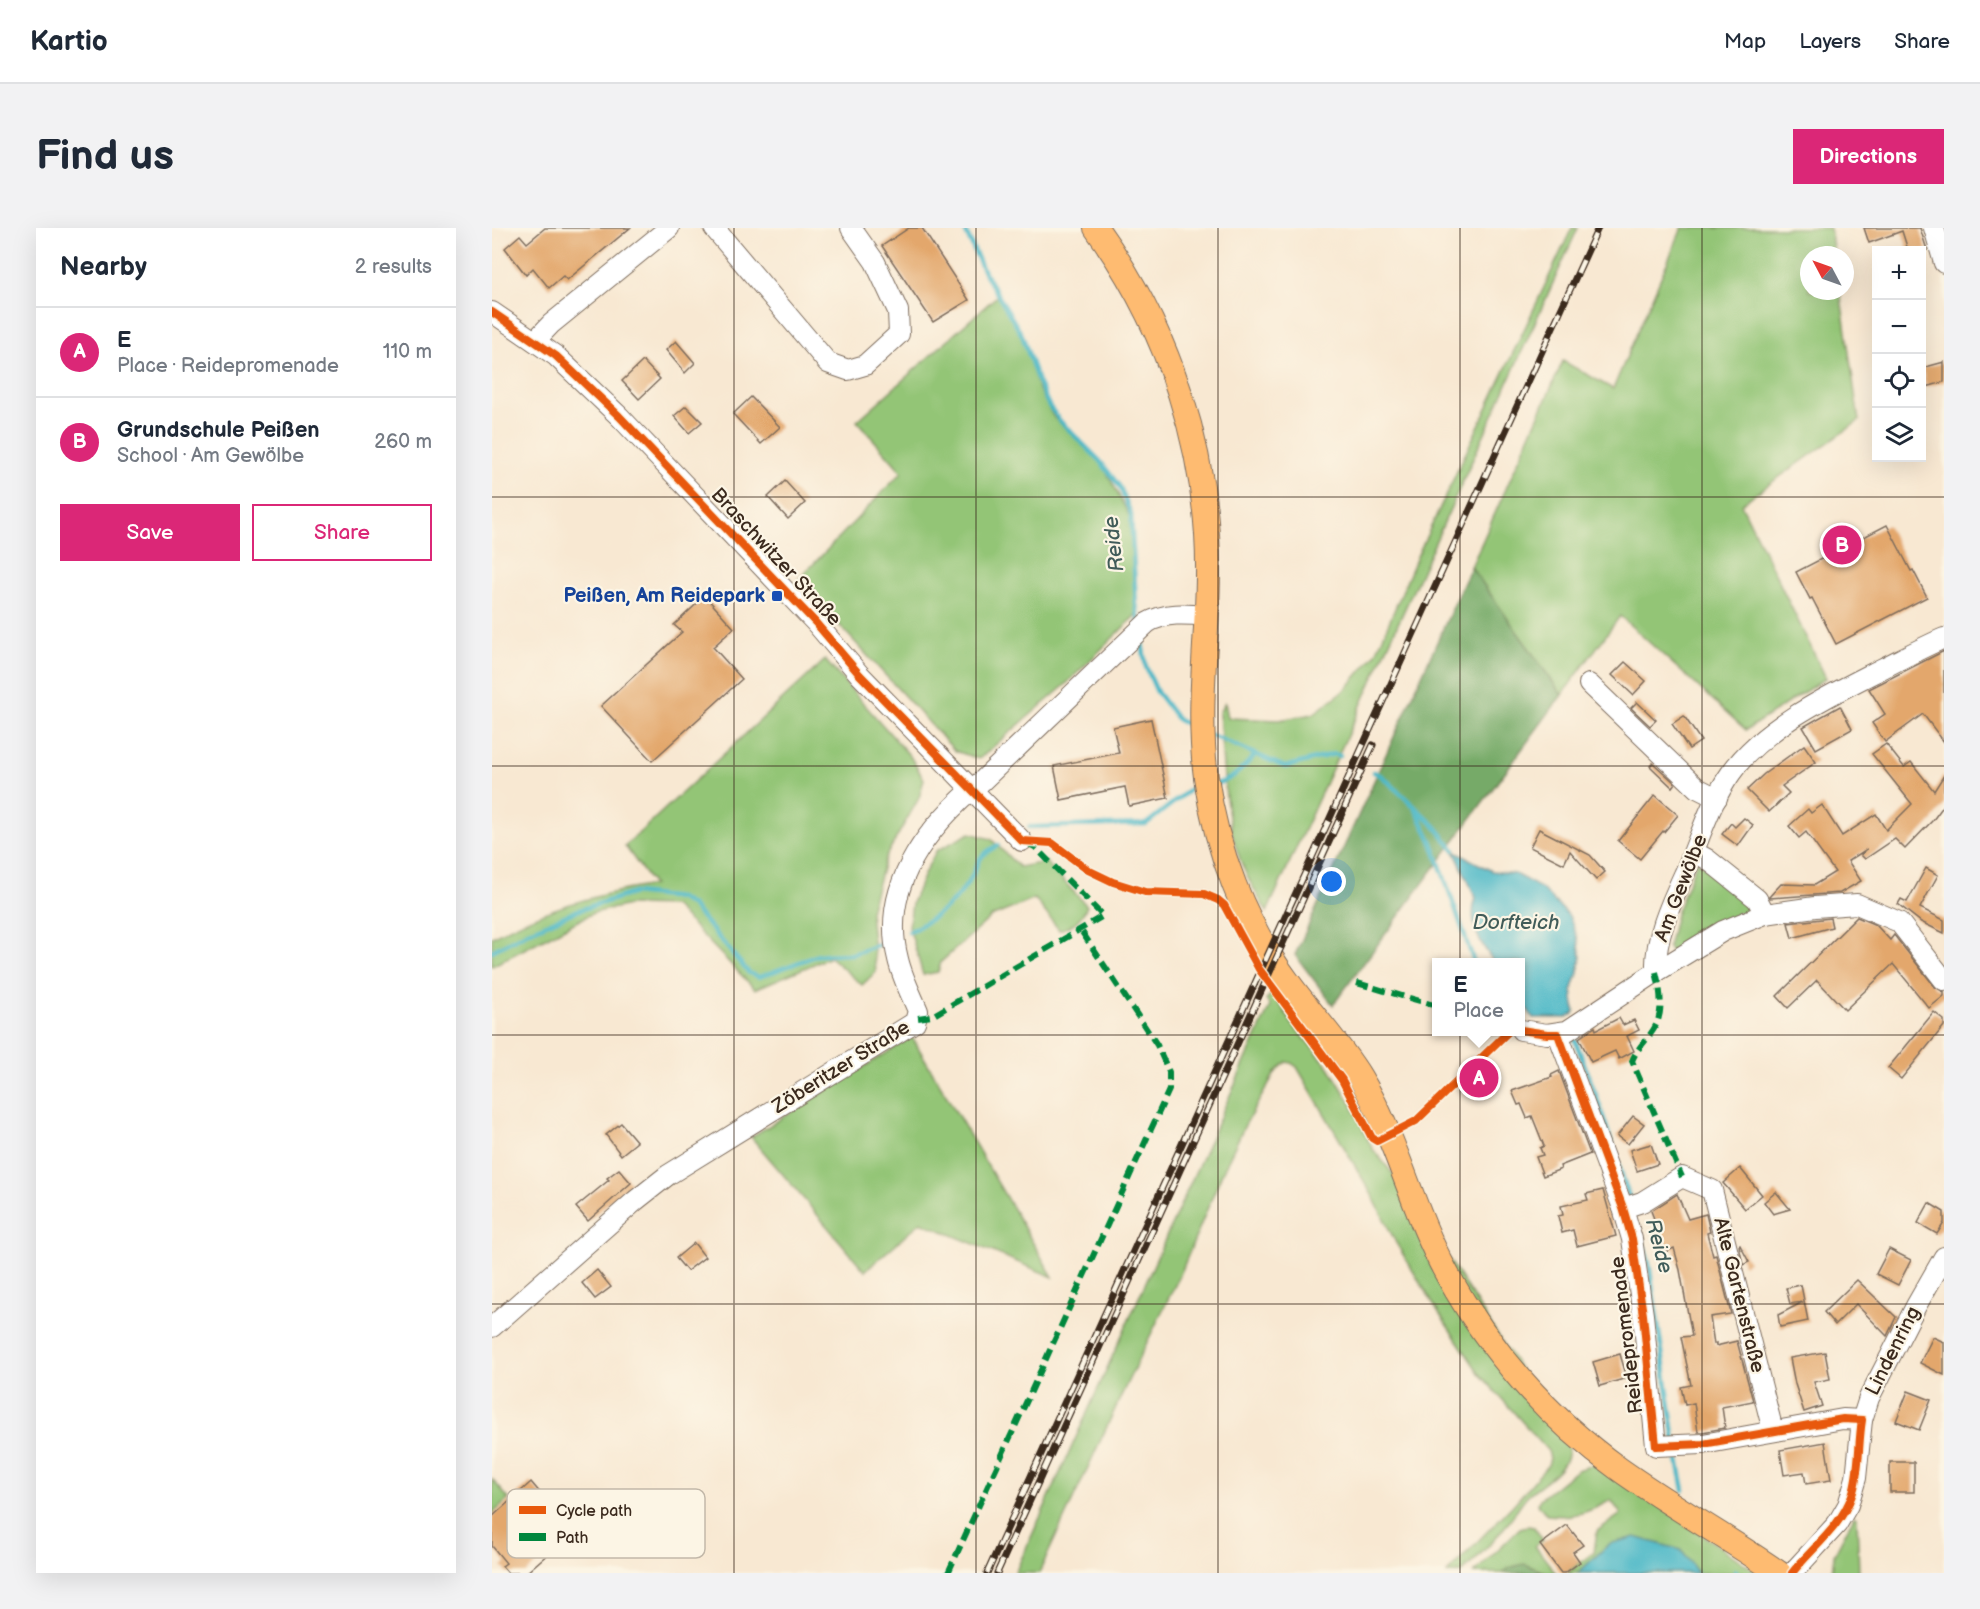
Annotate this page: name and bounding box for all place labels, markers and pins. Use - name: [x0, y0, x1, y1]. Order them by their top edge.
- pin: B: [1822, 522, 1862, 568]
- place label: Peißen, Am Reidepark: [563, 584, 766, 608]
- marker: Peißen, Am Reidepark: [770, 589, 784, 603]
- pin: A: [1460, 1056, 1498, 1100]

